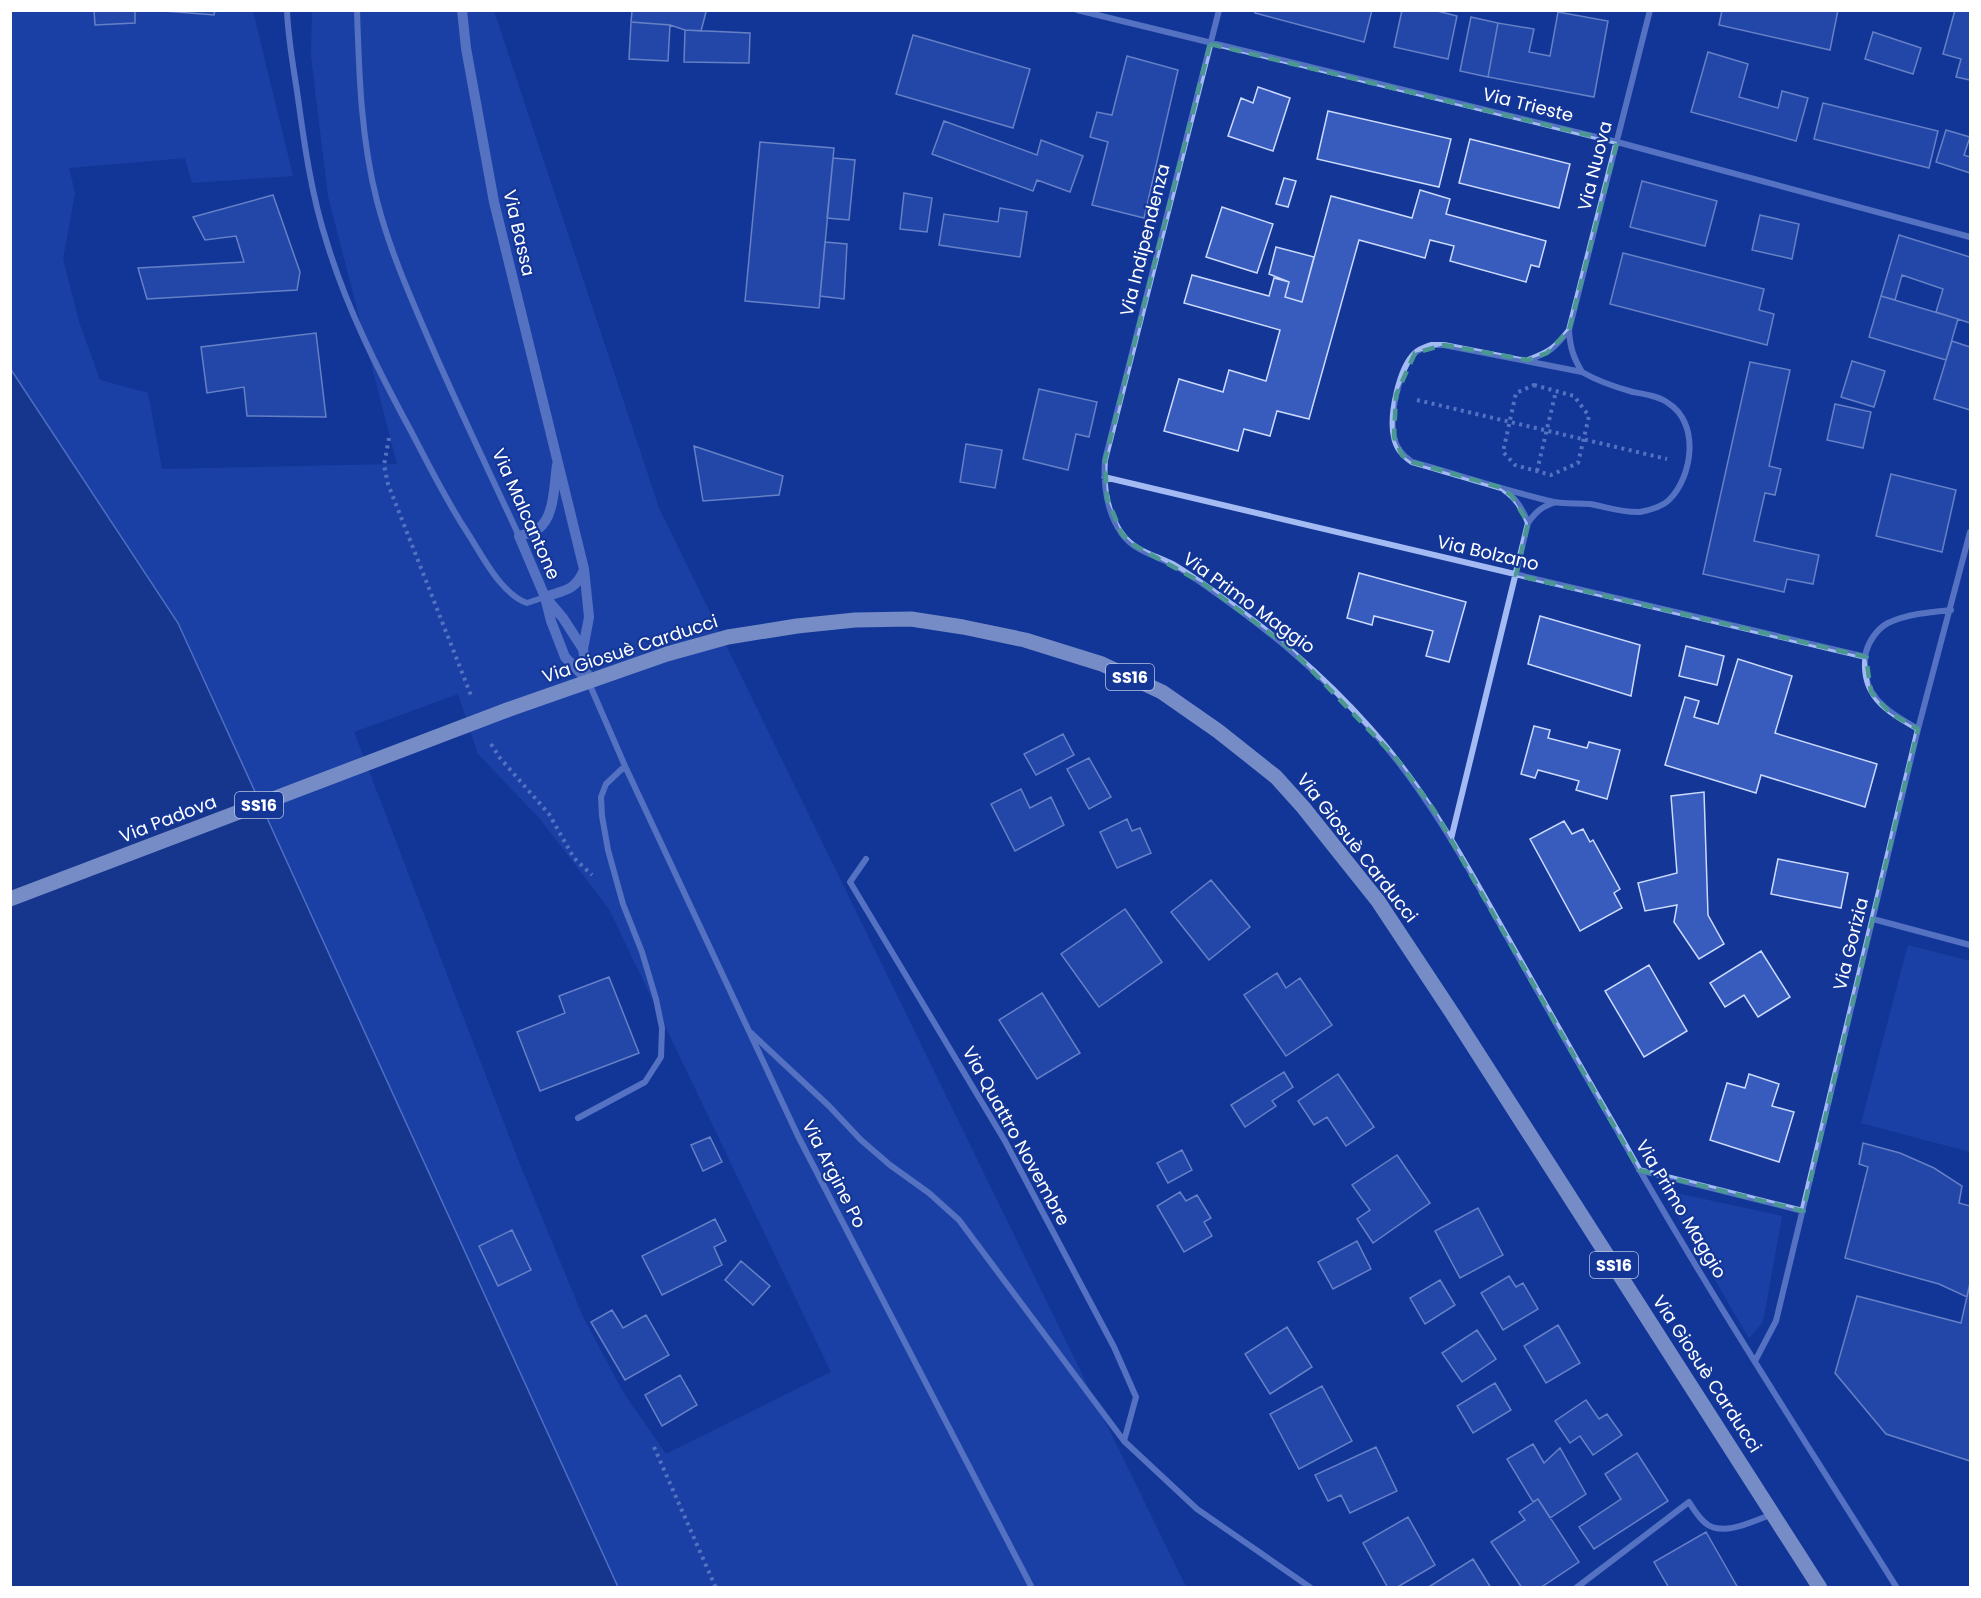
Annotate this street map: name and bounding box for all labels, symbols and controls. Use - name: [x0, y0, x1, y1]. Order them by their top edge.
- street label: Via Trieste: [1480, 81, 1576, 128]
- street label: Via Nuova: [1571, 118, 1618, 213]
- street label: Via Indipendenza: [1113, 161, 1176, 319]
- street label: Via Bassa: [497, 187, 542, 278]
- street label: Via Malcantone: [486, 444, 567, 583]
- street label: Via Bolzano: [1435, 529, 1542, 576]
- street label: Via Primo Maggio: [1178, 546, 1321, 659]
- street label: Via Giosuè Carducci: [539, 608, 721, 689]
- road number: SS16: [1106, 664, 1154, 690]
- street label: Via Giosuè Carducci: [1291, 768, 1424, 928]
- street label: Via Padova: [116, 789, 220, 849]
- road number: SS16: [235, 792, 283, 818]
- street label: Via Gorizia: [1827, 895, 1874, 993]
- street label: Via Quattro Novembre: [957, 1042, 1076, 1230]
- street label: Via Argine Po: [796, 1115, 872, 1232]
- street label: Via Primo Maggio: [1630, 1135, 1733, 1283]
- road number: SS16: [1590, 1252, 1638, 1278]
- street label: Via Giosuè Carducci: [1647, 1290, 1768, 1457]

